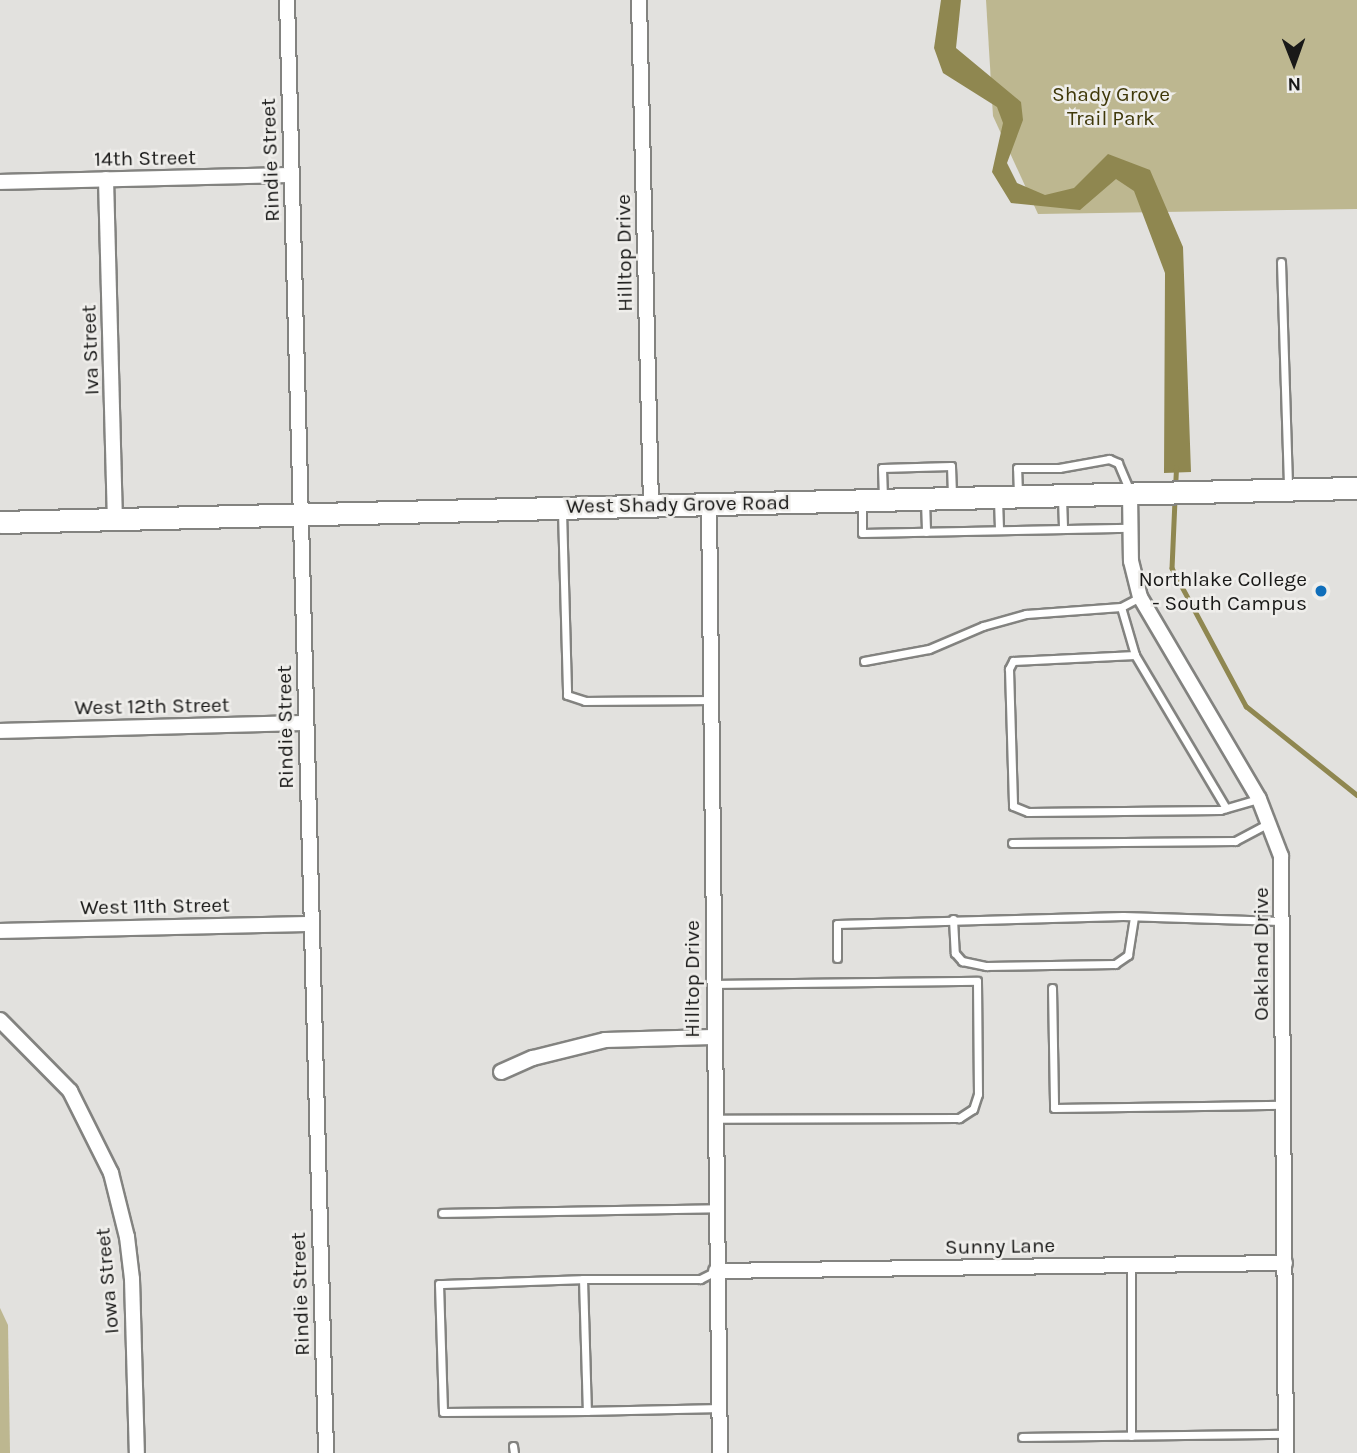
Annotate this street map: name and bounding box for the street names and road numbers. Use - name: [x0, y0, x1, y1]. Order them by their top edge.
- street label: Rindie Street: [255, 98, 285, 222]
- street label: 14th Street: [94, 145, 196, 171]
- street label: Hilltop Drive: [610, 194, 638, 312]
- street label: Iva Street: [76, 304, 104, 396]
- street label: West Shady Grove Road: [566, 489, 790, 519]
- street label: Rindie Street: [271, 665, 299, 789]
- street label: West 12th Street: [74, 692, 230, 720]
- street label: Oakland Drive: [1248, 887, 1274, 1021]
- street label: West 11th Street: [80, 892, 230, 920]
- street label: Hilltop Drive: [679, 920, 705, 1038]
- street label: Iowa Street: [90, 1227, 124, 1335]
- street label: Rindie Street: [285, 1232, 315, 1356]
- street label: Sunny Lane: [945, 1232, 1055, 1260]

